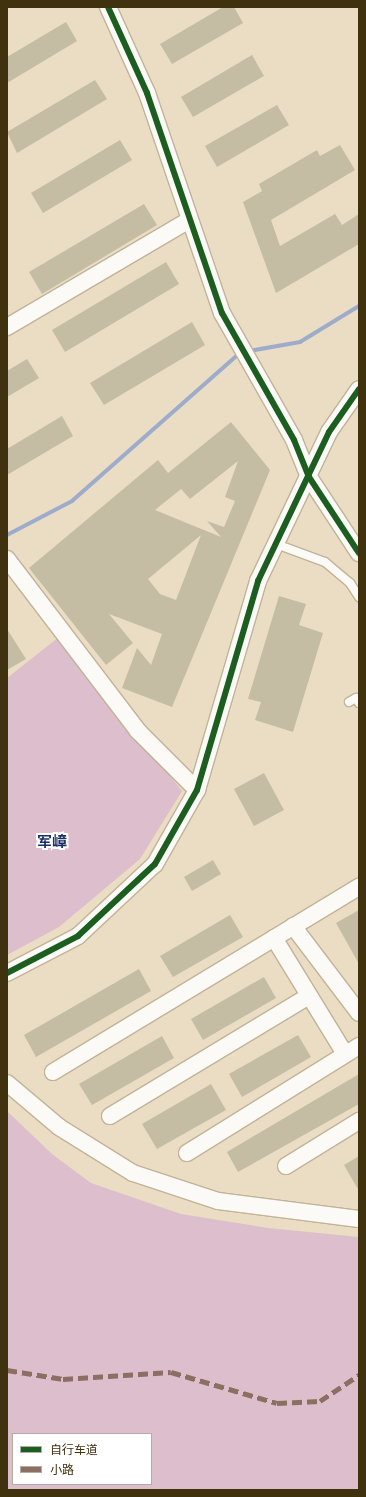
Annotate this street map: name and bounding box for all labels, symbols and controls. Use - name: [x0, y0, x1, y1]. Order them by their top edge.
- district label: 军嶂: [37, 833, 67, 851]
- legend: [12, 1433, 152, 1485]
- text: 自行车道: [50, 1441, 98, 1458]
- text: 小路: [50, 1461, 74, 1478]

